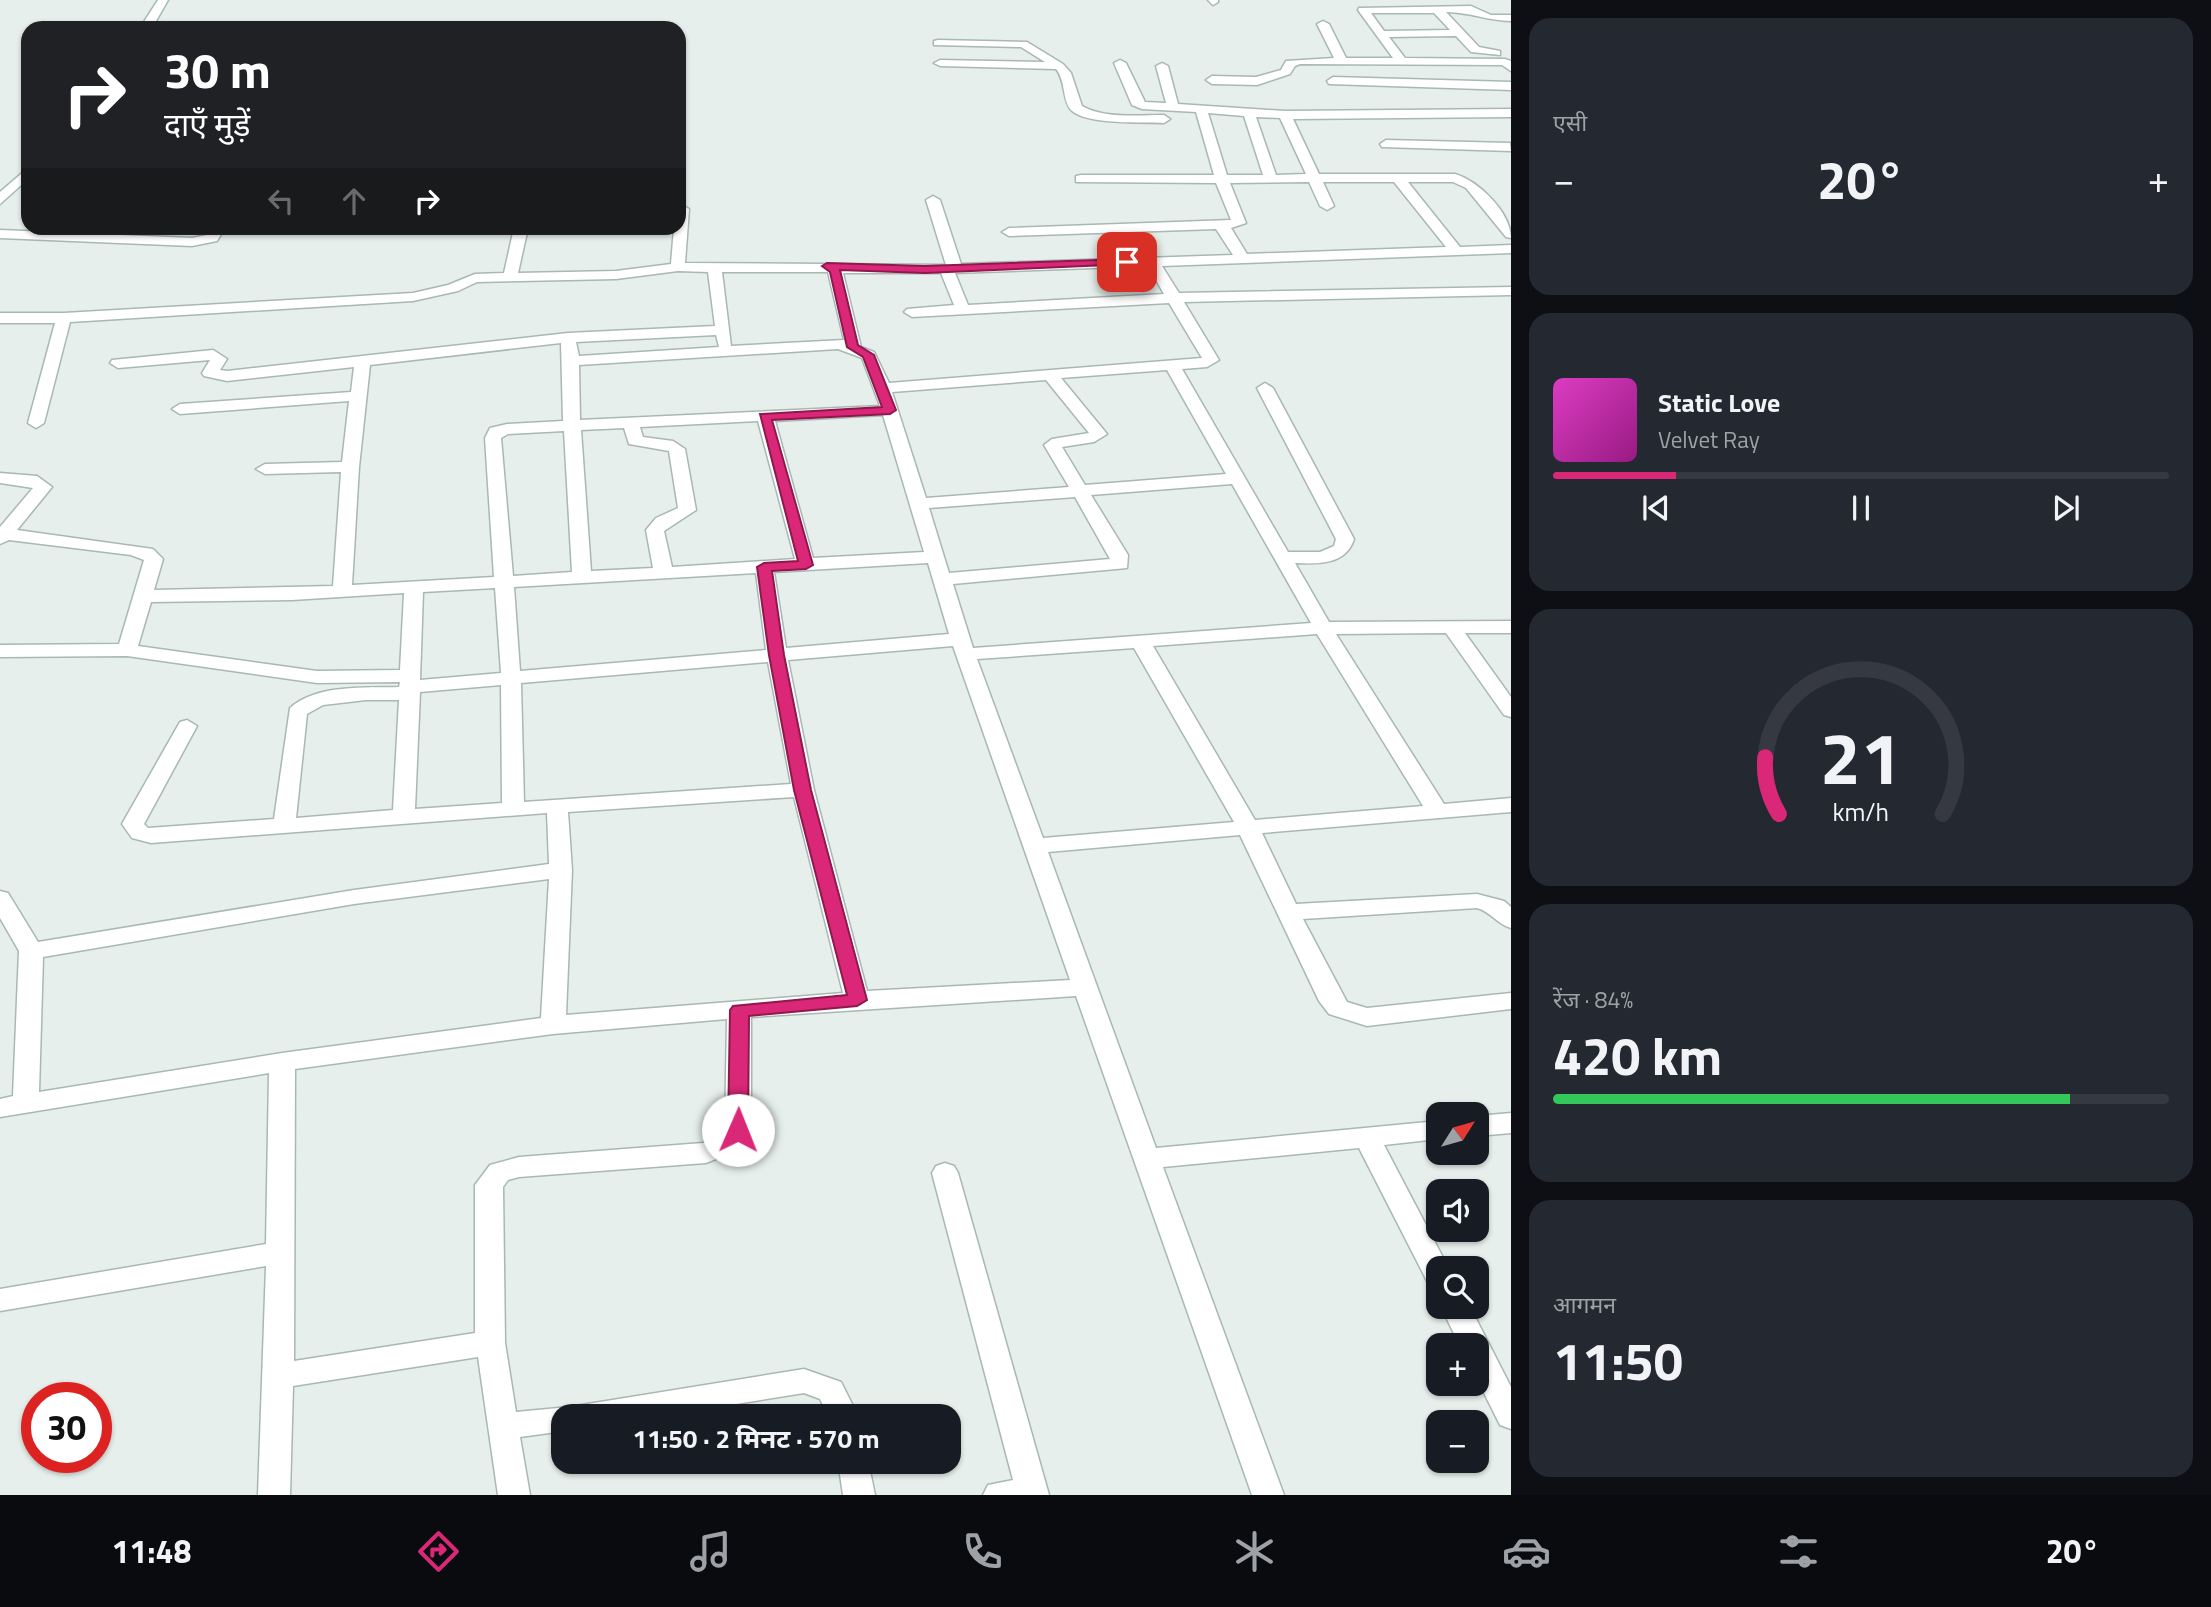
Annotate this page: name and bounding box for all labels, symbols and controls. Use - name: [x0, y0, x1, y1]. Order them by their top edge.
- text: 30 m: [164, 32, 271, 107]
- icon: right: [49, 49, 140, 140]
- text: दाएँ मुड़ें: [164, 100, 250, 148]
- text: एसी: [1553, 105, 1587, 140]
- text: 20°: [1817, 140, 1905, 219]
- text: −: [1553, 150, 1574, 208]
- text: +: [2148, 150, 2169, 208]
- icon: left: [262, 182, 300, 220]
- icon: ahead: [335, 182, 373, 220]
- icon: right: [408, 182, 446, 220]
- pin: [1097, 232, 1157, 292]
- icon: arrive: [1108, 243, 1146, 281]
- text: Static Love: [1658, 383, 1780, 422]
- text: Velvet Ray: [1658, 422, 1760, 457]
- icon: previous: [1637, 489, 1675, 527]
- icon: pause: [1842, 489, 1880, 527]
- icon: next: [2047, 489, 2085, 527]
- text: 21: [1820, 702, 1902, 812]
- text: km/h: [1833, 792, 1889, 830]
- text: रेंज · 84%: [1553, 982, 1633, 1017]
- text: 420 km: [1553, 1016, 1722, 1095]
- position arrow: [701, 1093, 775, 1167]
- north arrow: [1426, 1102, 1489, 1166]
- map controls: [1426, 1102, 1489, 1473]
- button: sound: [1426, 1179, 1489, 1242]
- button: search: [1426, 1256, 1489, 1319]
- text: आगमन: [1553, 1287, 1616, 1322]
- text: 11:50: [1553, 1321, 1683, 1400]
- button: +: [1426, 1333, 1489, 1396]
- speed limit sign: 30: [21, 1382, 112, 1473]
- button: −: [1426, 1410, 1489, 1473]
- text: 11:50 · 2 मिनट · 570 m: [632, 1419, 880, 1458]
- text: 11:48: [111, 1527, 191, 1575]
- icon: directions: [414, 1527, 463, 1576]
- icon: music: [686, 1527, 735, 1576]
- icon: phone: [958, 1527, 1007, 1576]
- icon: climate: [1230, 1527, 1279, 1576]
- icon: car: [1502, 1527, 1551, 1576]
- icon: filters: [1774, 1527, 1823, 1576]
- text: 20°: [2046, 1527, 2099, 1575]

